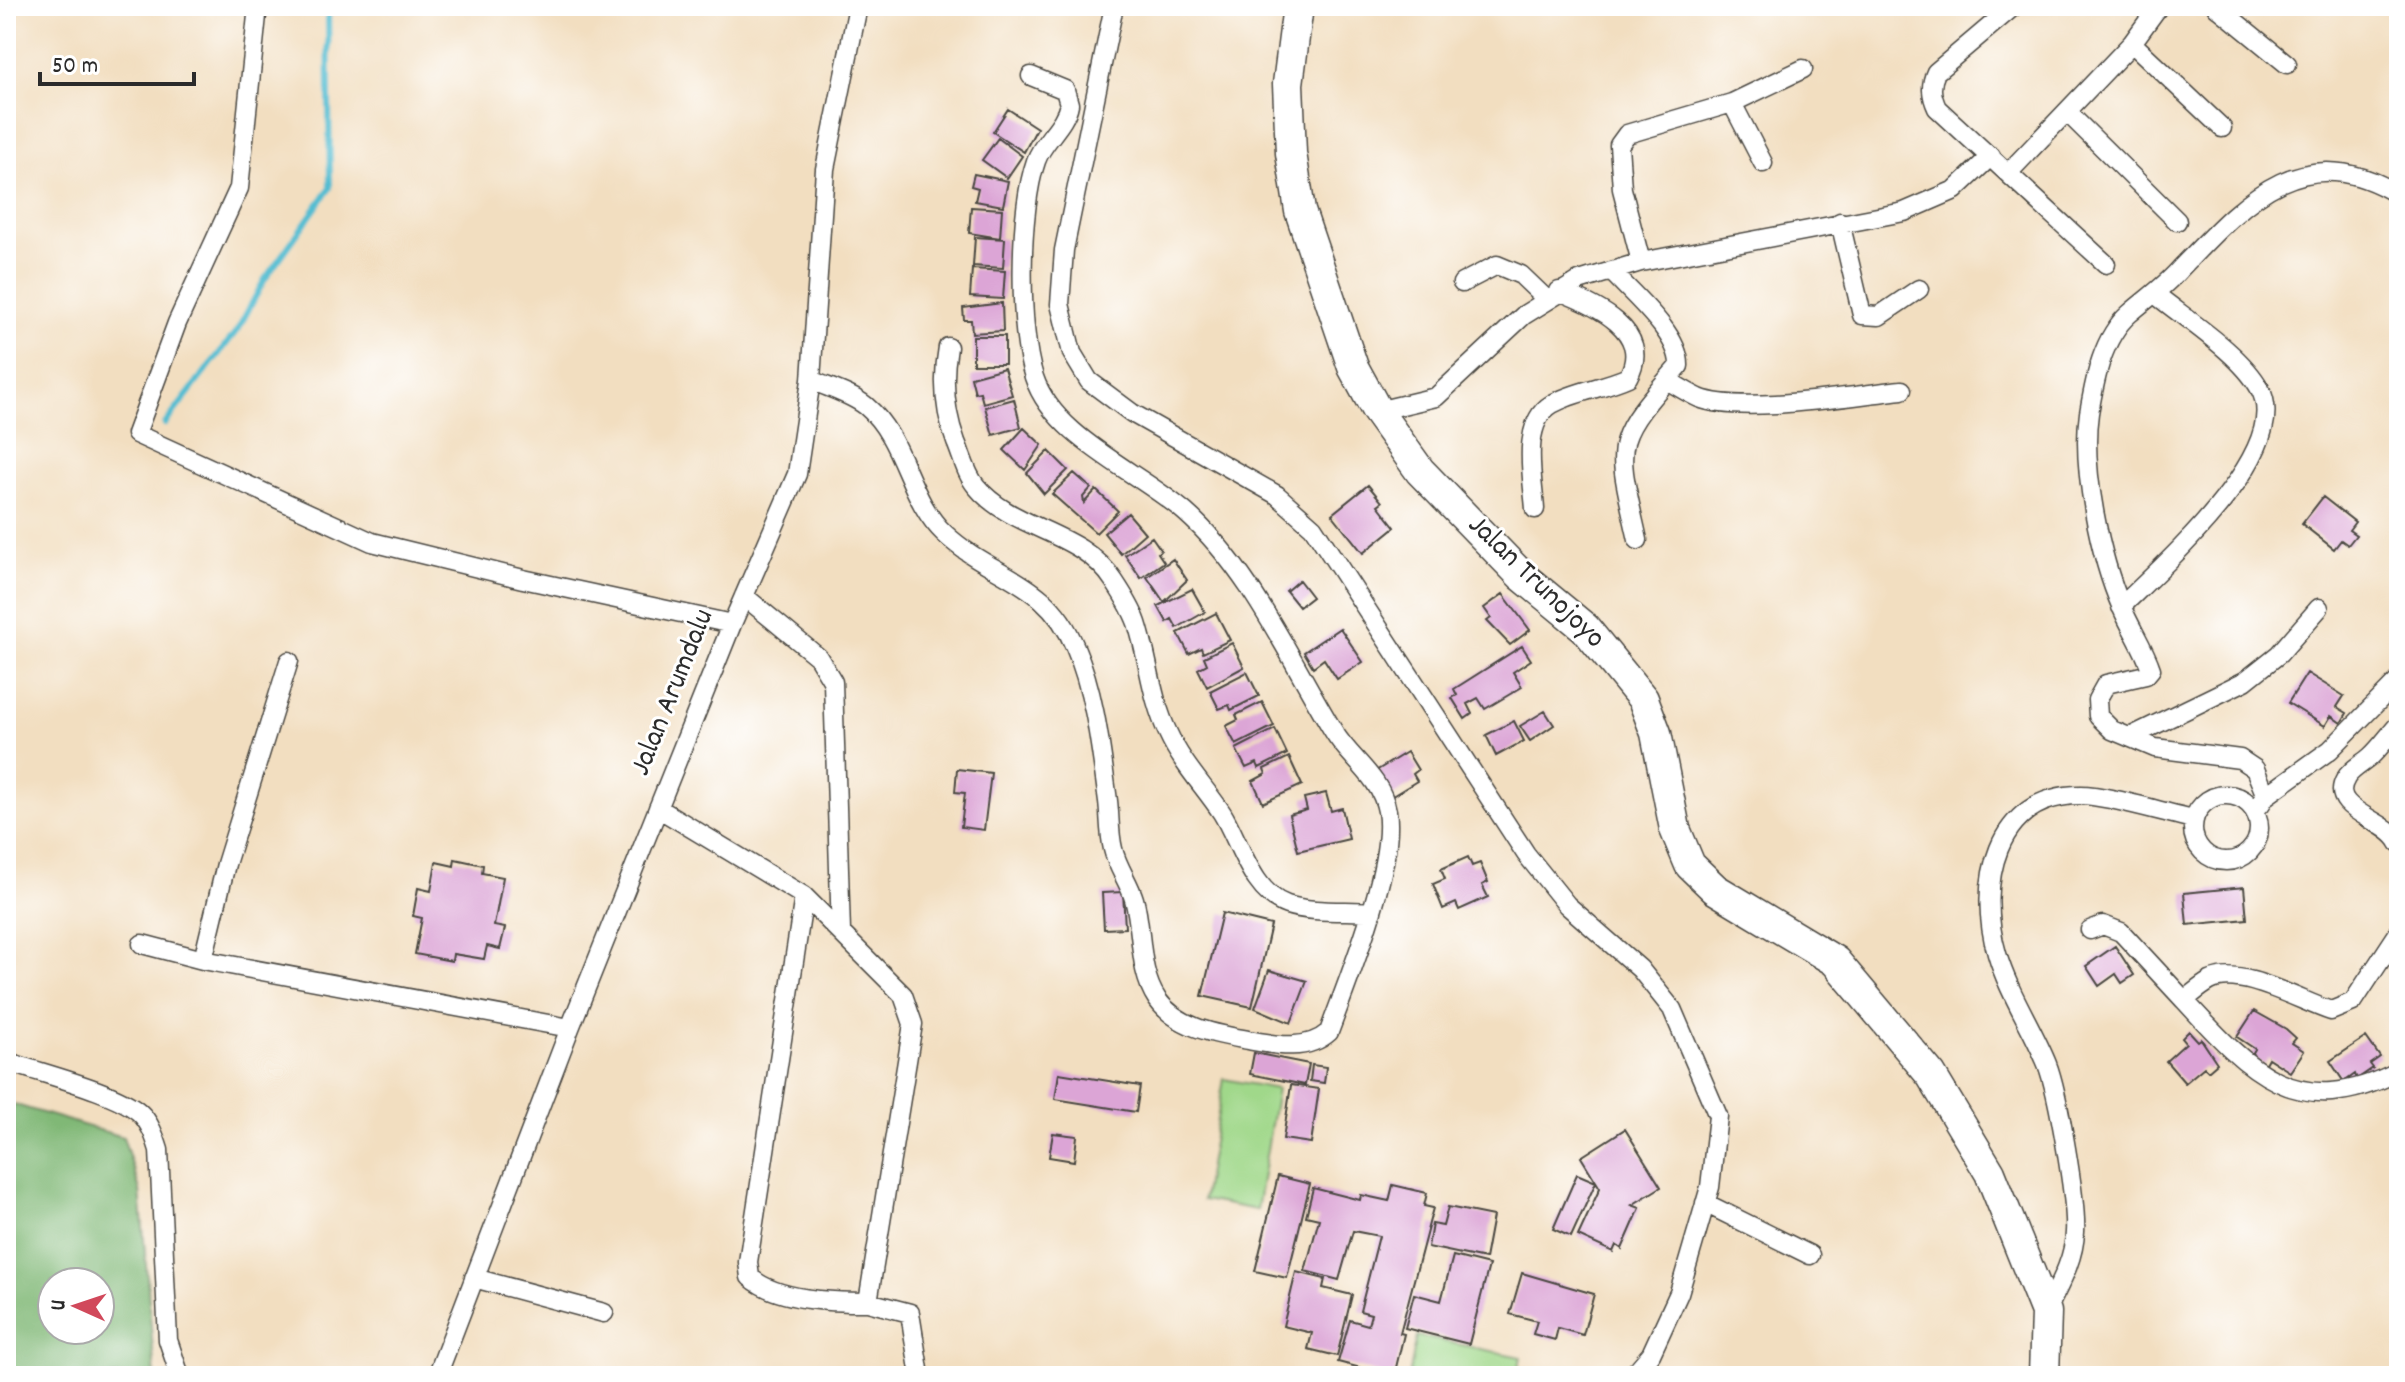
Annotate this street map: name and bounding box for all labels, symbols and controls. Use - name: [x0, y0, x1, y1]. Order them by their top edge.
- scale bar: [40, 36, 194, 86]
- text: 50 m: [52, 50, 98, 84]
- street label: Jalan Trunojoyo: [1456, 506, 1614, 660]
- street label: Jalan Arumdalu: [621, 603, 727, 783]
- north arrow: [36, 1266, 116, 1346]
- text: U: [44, 1299, 75, 1311]

